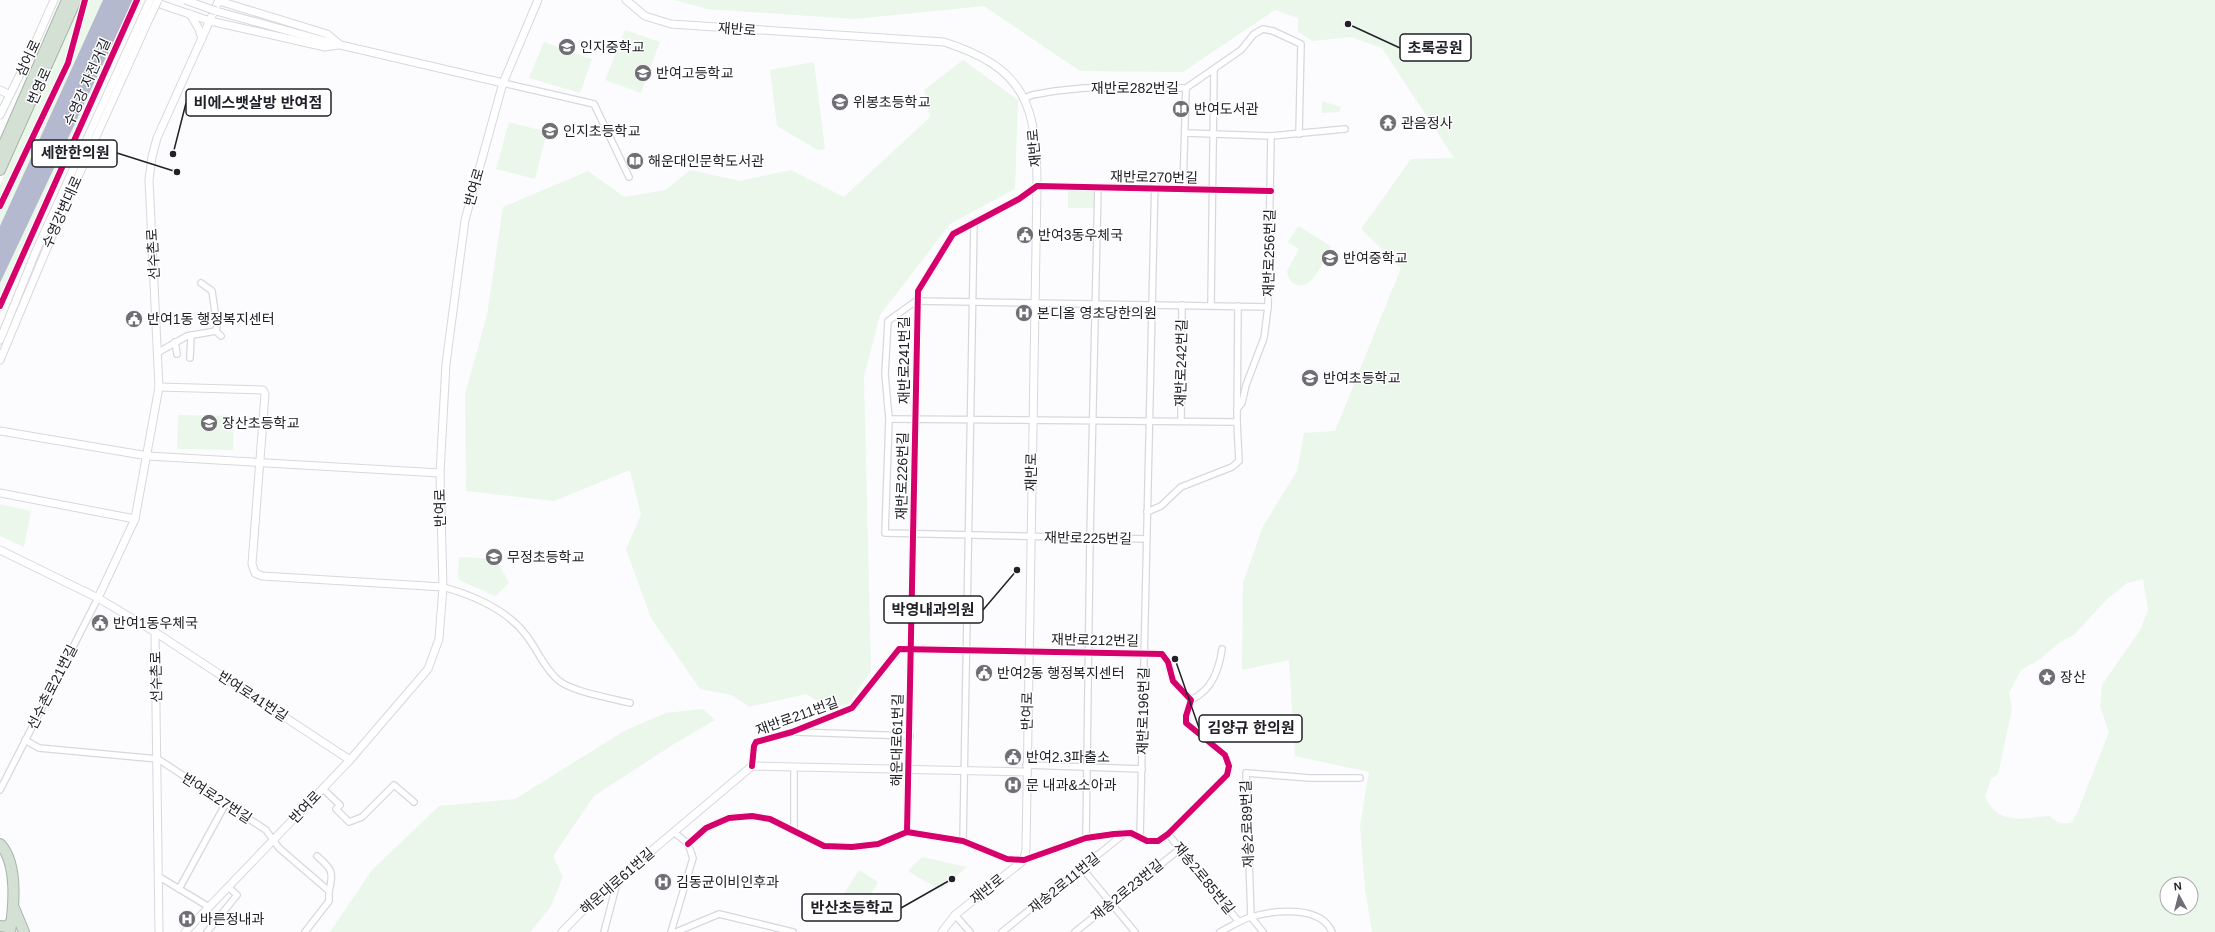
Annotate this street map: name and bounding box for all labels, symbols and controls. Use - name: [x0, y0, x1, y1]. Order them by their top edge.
- street label: 재반로: [717, 20, 757, 38]
- callout: 초록공원: [1400, 34, 1471, 61]
- street label: 수영강 자전거길: [61, 36, 113, 128]
- street label: 삼어로: [13, 37, 43, 79]
- school or university icon: 인지중학교: [557, 37, 577, 57]
- place label: 인지중학교: [580, 39, 645, 55]
- text: 초록공원: [1407, 39, 1463, 56]
- school or university icon: 반여고등학교: [633, 63, 653, 83]
- street label: 번영로: [24, 65, 54, 107]
- place label: 반여고등학교: [656, 65, 733, 81]
- street label: 재반로282번길: [1091, 80, 1179, 96]
- callout: 비에스뱃살방 반여점: [186, 89, 331, 116]
- school or university icon: 위봉초등학교: [830, 92, 850, 112]
- text: 비에스뱃살방 반여점: [194, 94, 322, 111]
- place label: 위봉초등학교: [853, 94, 930, 110]
- library icon: 반여도서관: [1171, 99, 1191, 119]
- place label: 반여도서관: [1194, 101, 1259, 117]
- temple icon: 관음정사: [1378, 113, 1398, 133]
- place label: 관음정사: [1401, 115, 1453, 131]
- school or university icon: 인지초등학교: [540, 121, 560, 141]
- place label: 인지초등학교: [563, 123, 640, 139]
- street label: 재반로: [1024, 128, 1044, 168]
- callout: 세한한의원: [32, 140, 117, 167]
- text: 세한한의원: [40, 144, 110, 161]
- library icon: 해운대인문학도서관: [625, 151, 645, 171]
- place label: 해운대인문학도서관: [648, 153, 764, 169]
- street label: 반여로: [461, 166, 487, 208]
- street label: 재반로270번길: [1110, 168, 1198, 186]
- street label: 수영강변대로: [39, 173, 85, 251]
- street label: 재반로256번길: [1260, 209, 1278, 297]
- public building icon: 반여3동우체국: [1015, 225, 1035, 245]
- place label: 반여3동우체국: [1038, 227, 1123, 243]
- street label: 선수촌로: [144, 228, 162, 280]
- school or university icon: 반여중학교: [1320, 248, 1340, 268]
- place label: 반여중학교: [1343, 250, 1408, 266]
- hospital icon: 본디올 영초당한의원: [1014, 303, 1034, 323]
- place label: 본디올 영초당한의원: [1037, 305, 1157, 321]
- public building icon: 반여1동 행정복지센터: [124, 309, 144, 329]
- place label: 반여1동 행정복지센터: [147, 311, 275, 327]
- street label: 재반로241번길: [896, 316, 912, 404]
- street label: 재반로242번길: [1172, 319, 1190, 407]
- school or university icon: 반여초등학교: [1300, 368, 1320, 388]
- place label: 반여초등학교: [1323, 370, 1400, 386]
- school or university icon: 장산초등학교: [199, 413, 219, 433]
- place label: 장산초등학교: [222, 415, 299, 431]
- street label: 재반로226번길: [893, 432, 911, 520]
- street label: 재반로: [1023, 452, 1039, 491]
- street label: 반여로: [432, 488, 448, 527]
- street label: 재반로225번길: [1044, 529, 1132, 547]
- school or university icon: 무정초등학교: [484, 547, 504, 567]
- place label: 무정초등학교: [507, 549, 584, 565]
- callout: 박영내과의원: [884, 596, 983, 623]
- text: 박영내과의원: [892, 601, 974, 618]
- public building icon: 반여1동우체국: [90, 613, 110, 633]
- place label: 반여1동우체국: [113, 615, 198, 631]
- street label: 재반로212번길: [1051, 631, 1139, 649]
- street label: 선수촌로21번길: [24, 642, 80, 732]
- street label: 선수촌로: [148, 651, 164, 703]
- public building icon: 반여2동 행정복지센터: [974, 663, 994, 683]
- place label: 반여2동 행정복지센터: [997, 665, 1125, 681]
- street label: 재반로196번길: [1134, 667, 1152, 755]
- place icon: 장산: [2037, 667, 2057, 687]
- street label: 반여로41번길: [215, 668, 291, 724]
- place label: 장산: [2060, 669, 2086, 685]
- street label: 반여로: [1019, 691, 1035, 730]
- street label: 해운대로61번길: [888, 693, 906, 787]
- street label: 재반로211번길: [754, 694, 840, 738]
- callout: 김양규 한의원: [1199, 715, 1302, 742]
- text: 김양규 한의원: [1208, 719, 1294, 736]
- public building icon: 반여2.3파출소: [1003, 747, 1023, 767]
- place label: 반여2.3파출소: [1026, 749, 1110, 765]
- street label: 반여로27번길: [179, 770, 255, 826]
- hospital icon: 문 내과&소아과: [1003, 775, 1023, 795]
- place label: 문 내과&소아과: [1026, 777, 1117, 793]
- street label: 재송2로89번길: [1237, 780, 1257, 868]
- street label: 반여로: [286, 787, 324, 826]
- street label: 재송2로85번길: [1170, 839, 1238, 917]
- street label: 해운대로61번길: [577, 845, 657, 917]
- street label: 재송2로11번길: [1025, 849, 1103, 917]
- street label: 재송2로23번길: [1088, 856, 1166, 924]
- street label: 재반로: [967, 871, 1007, 907]
- hospital icon: 김동균이비인후과: [653, 872, 673, 892]
- place label: 김동균이비인후과: [676, 874, 779, 890]
- north arrow: [2159, 876, 2199, 916]
- text: N: [2173, 880, 2183, 893]
- callout: 반산초등학교: [802, 894, 901, 921]
- text: 반산초등학교: [811, 899, 894, 916]
- hospital icon: 바른정내과: [177, 909, 197, 929]
- place label: 바른정내과: [200, 911, 265, 927]

